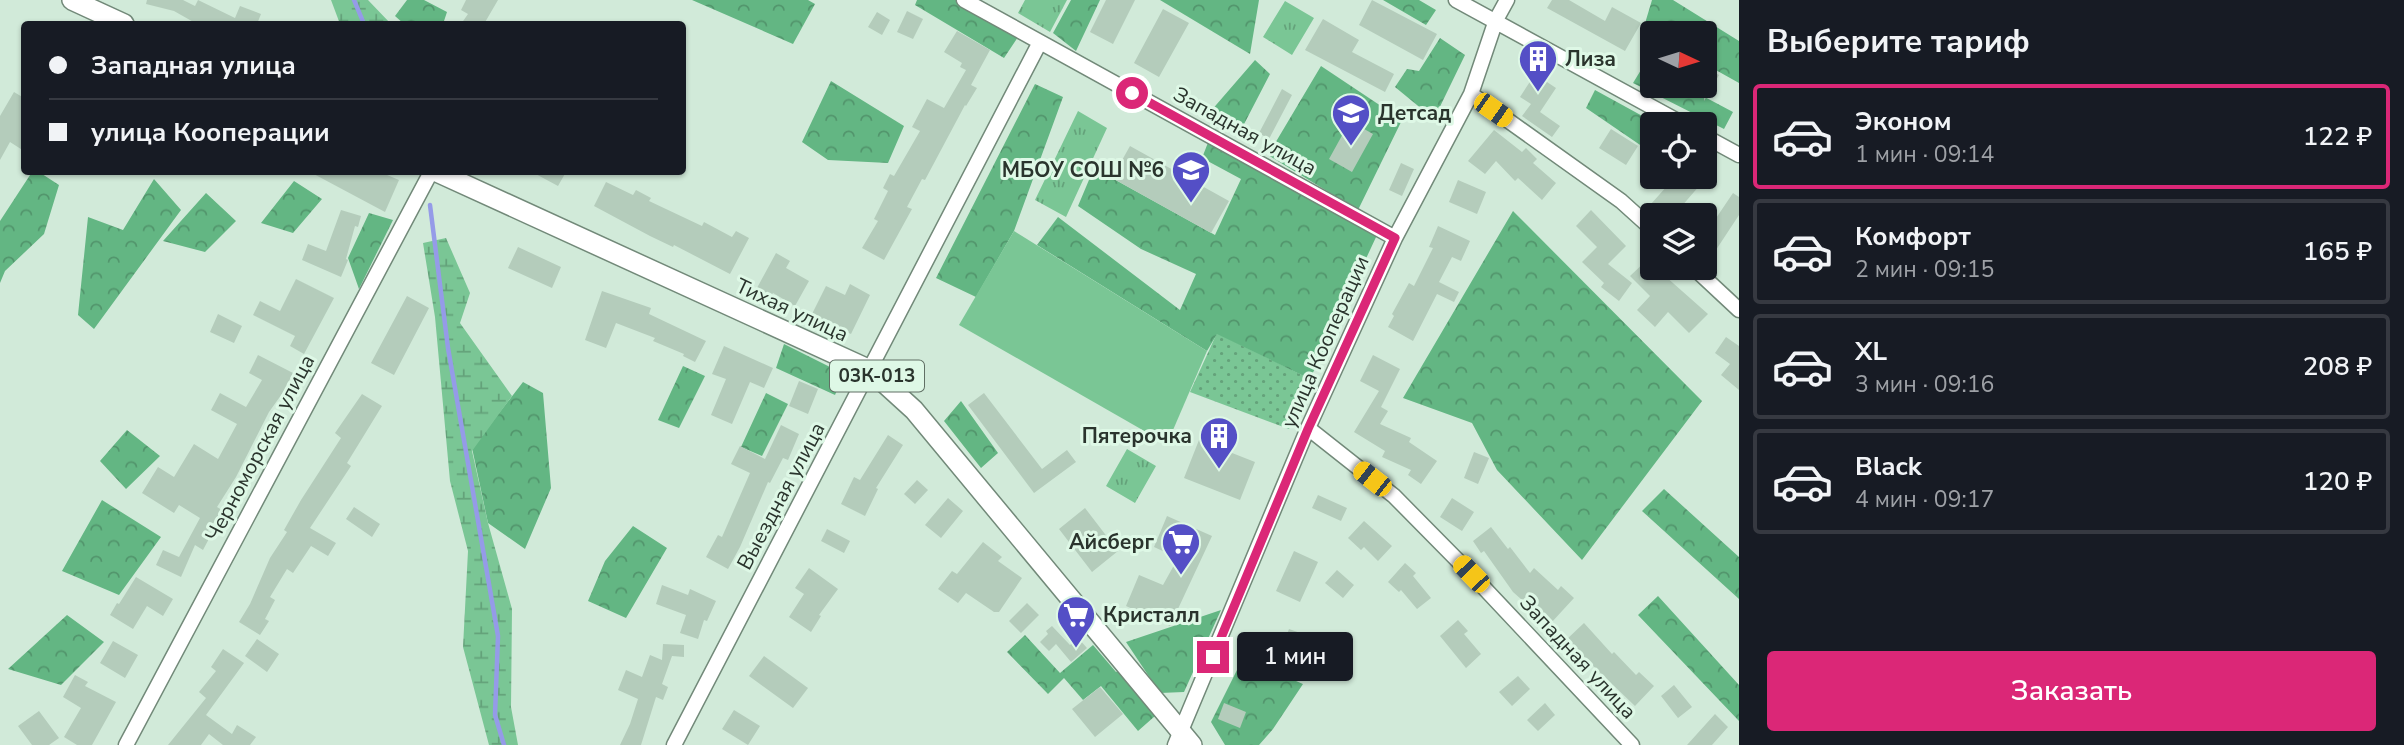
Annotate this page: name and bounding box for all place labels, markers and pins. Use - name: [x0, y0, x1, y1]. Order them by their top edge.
- building icon: Лиза: [1517, 38, 1559, 93]
- place label: Лиза: [1565, 45, 1616, 73]
- school or university icon: Детсад: [1330, 92, 1372, 147]
- place label: Детсад: [1378, 99, 1451, 127]
- school or university icon: МБОУ СОШ №6: [1170, 149, 1212, 204]
- place label: МБОУ СОШ №6: [1002, 156, 1164, 184]
- building icon: Пятерочка: [1198, 415, 1240, 470]
- place label: Пятерочка: [1082, 422, 1192, 450]
- supermarket icon: Айсберг: [1160, 521, 1202, 576]
- place label: Айсберг: [1069, 528, 1154, 556]
- supermarket icon: Кристалл: [1055, 594, 1097, 649]
- place label: Кристалл: [1103, 601, 1200, 629]

